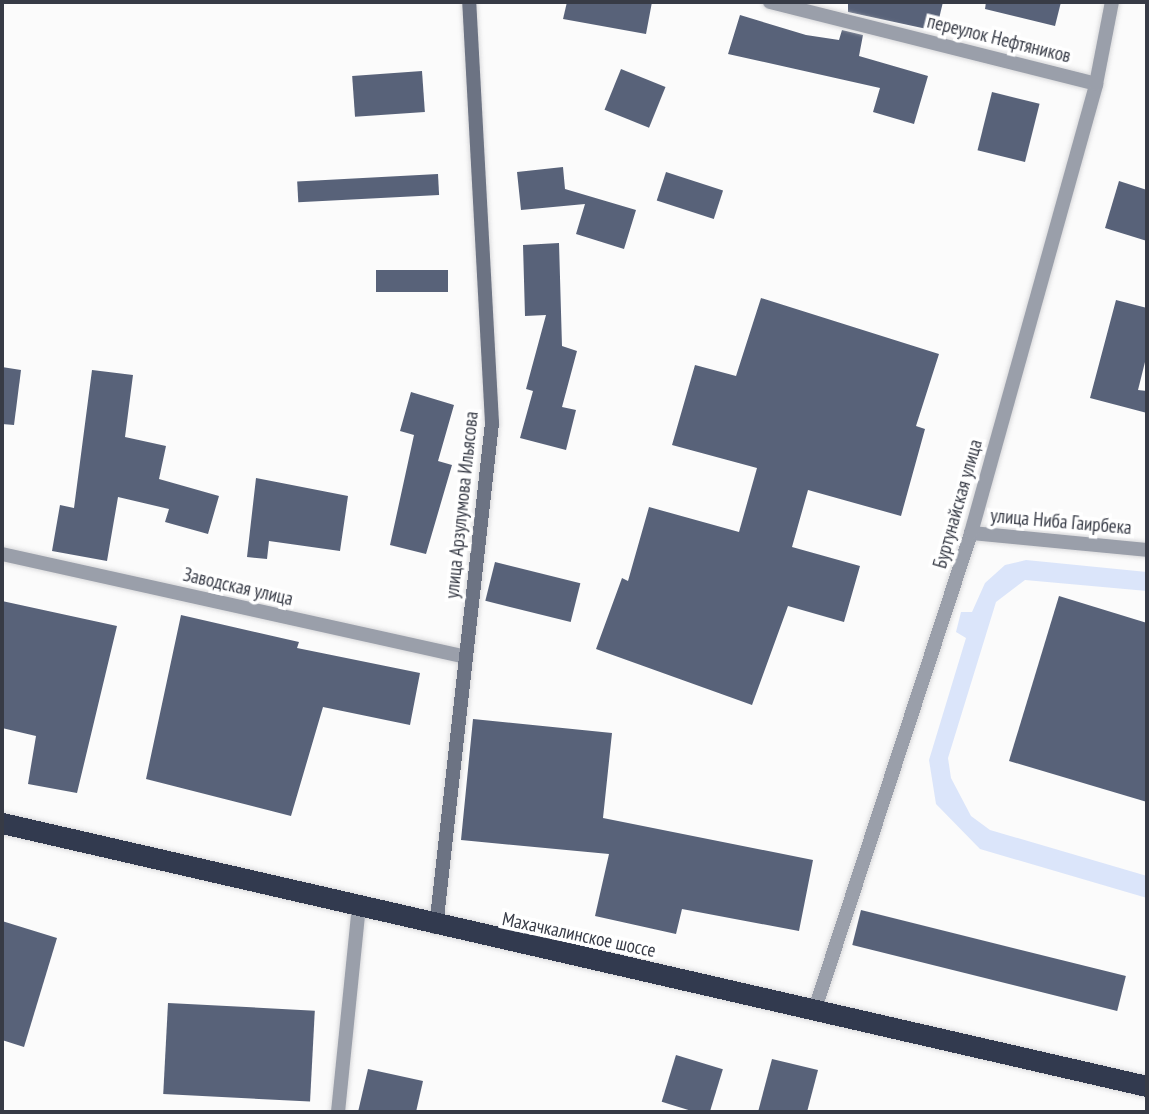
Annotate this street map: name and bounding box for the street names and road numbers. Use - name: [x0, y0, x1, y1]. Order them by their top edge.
- street label: переулок Нефтяников: [925, 10, 1073, 68]
- street label: улица Арзулумова Ильясова: [441, 410, 483, 600]
- street label: Буртунайская улица: [929, 437, 987, 571]
- street label: улица Ниба Гаирбека: [989, 504, 1133, 540]
- street label: Заводская улица: [181, 563, 295, 611]
- street label: Махачкалинское шоссе: [500, 908, 658, 962]

